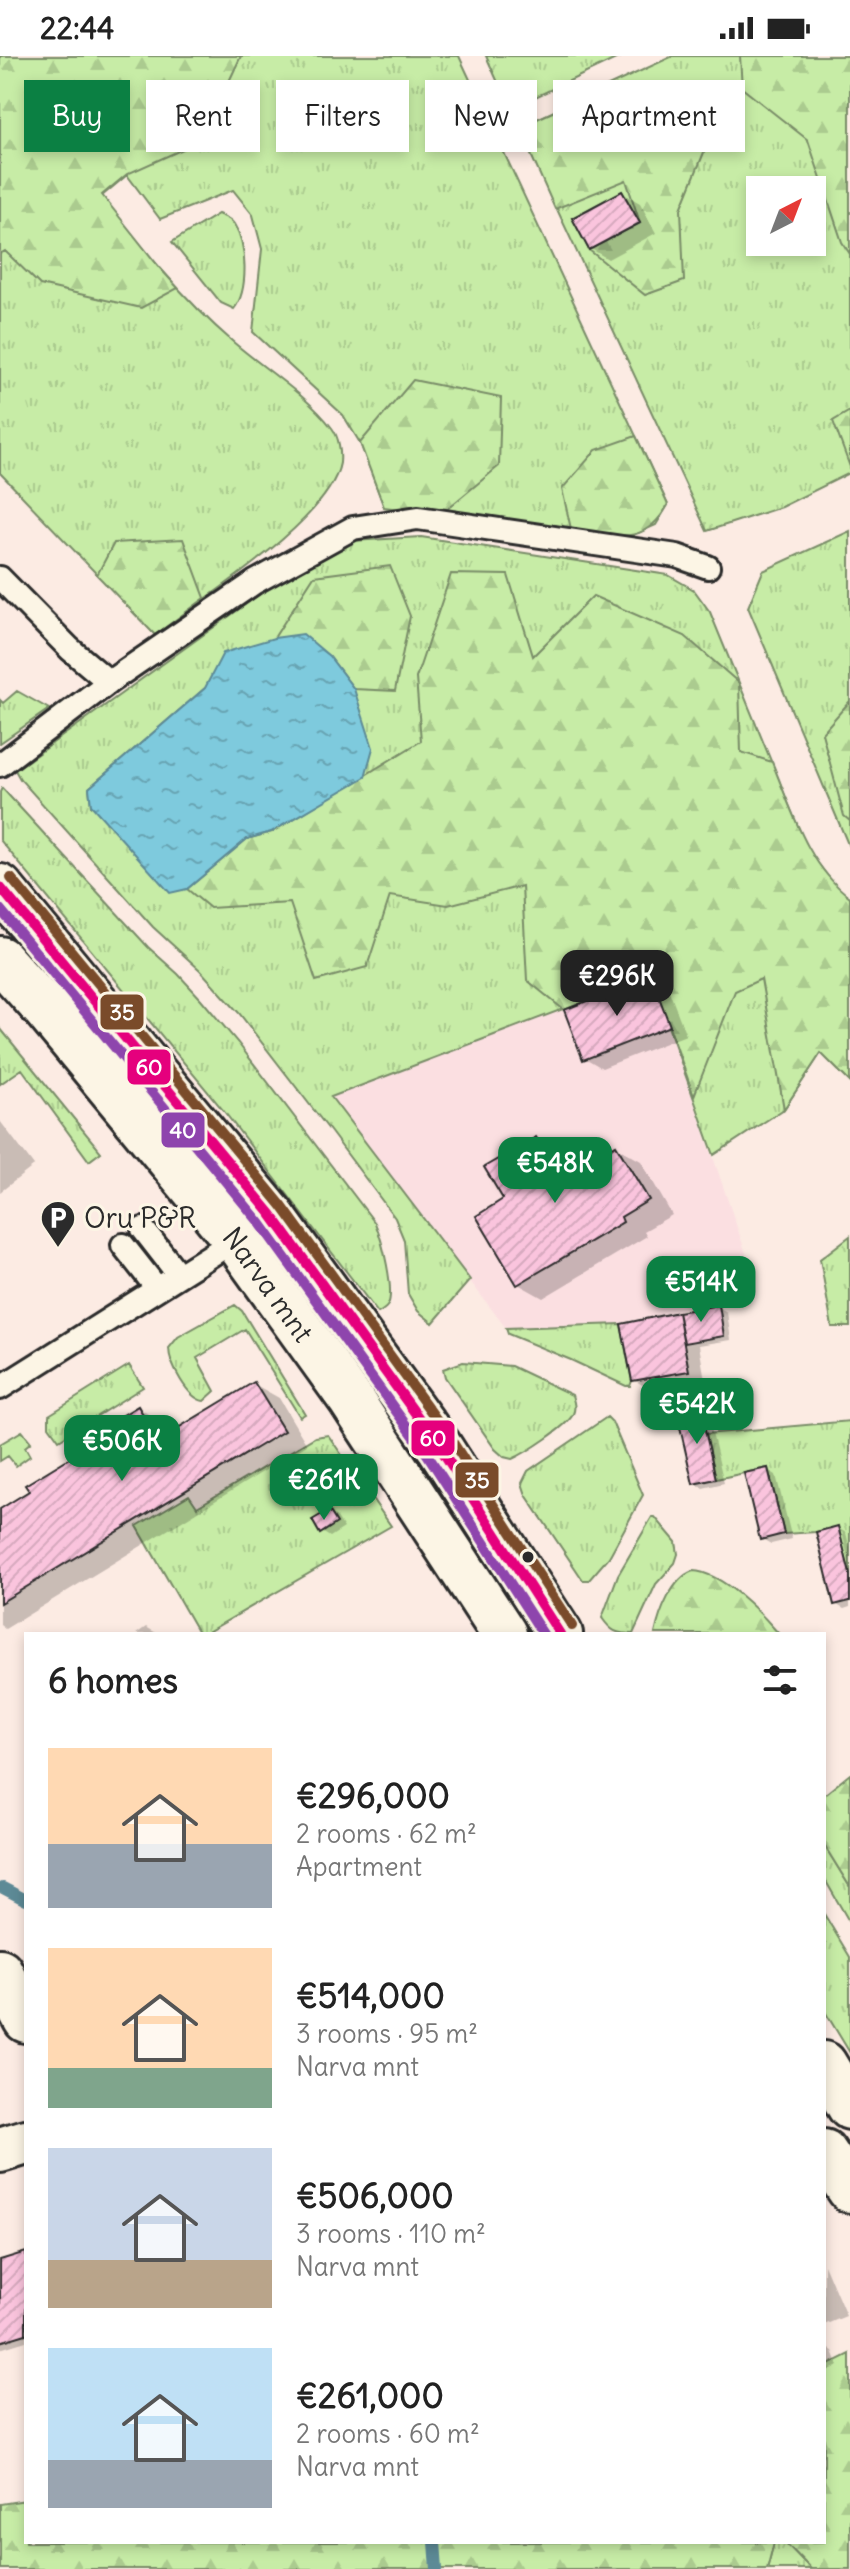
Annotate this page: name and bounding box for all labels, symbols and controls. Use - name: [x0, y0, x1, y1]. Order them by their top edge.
- text: 22:44: [40, 9, 114, 47]
- chip: Buy: [24, 80, 130, 152]
- chip: Rent: [146, 80, 260, 152]
- chip: Filters: [276, 80, 409, 152]
- chip: New: [425, 80, 537, 152]
- chip: Apartment: [553, 80, 745, 152]
- north arrow: [746, 176, 826, 256]
- map controls: [746, 176, 826, 256]
- pin: €296K: [561, 950, 673, 1018]
- text: €296K: [579, 959, 656, 992]
- line badge: 35: [99, 993, 145, 1031]
- text: 35: [109, 998, 135, 1026]
- line badge: 60: [126, 1048, 172, 1086]
- text: 60: [135, 1053, 163, 1081]
- line badge: 40: [160, 1111, 206, 1149]
- text: 40: [169, 1116, 197, 1144]
- pin: €548K: [499, 1137, 611, 1205]
- text: €548K: [516, 1146, 594, 1179]
- parking icon: Oru P&R: [39, 1199, 77, 1249]
- place label: Oru P&R: [84, 1200, 196, 1236]
- street label: Narva mnt: [215, 1220, 321, 1349]
- pin: €514K: [645, 1256, 757, 1324]
- text: €514K: [664, 1265, 738, 1298]
- pin: €542K: [641, 1378, 753, 1446]
- text: €542K: [658, 1387, 736, 1420]
- pin: €506K: [66, 1415, 178, 1483]
- line badge: 60: [410, 1419, 456, 1457]
- text: €506K: [82, 1424, 162, 1457]
- text: 60: [419, 1424, 447, 1452]
- pin: €261K: [268, 1454, 380, 1522]
- line badge: 35: [454, 1461, 500, 1499]
- text: €261K: [288, 1463, 360, 1496]
- text: 35: [464, 1466, 490, 1494]
- unlabelled marker: [520, 1549, 536, 1565]
- icon: filters: [758, 1658, 802, 1702]
- text: 6 homes: [48, 1659, 178, 1702]
- text: €296,000: [296, 1774, 450, 1817]
- icon: home: [112, 1780, 208, 1876]
- text: 2 rooms · 62 m²: [296, 1817, 477, 1850]
- text: Apartment: [296, 1850, 422, 1883]
- text: €514,000: [296, 1974, 445, 2017]
- icon: home: [112, 1980, 208, 2076]
- text: 3 rooms · 95 m²: [296, 2017, 478, 2050]
- text: Narva mnt: [296, 2050, 419, 2083]
- text: €506,000: [296, 2174, 454, 2217]
- icon: home: [112, 2180, 208, 2276]
- text: 3 rooms · 110 m²: [296, 2217, 486, 2250]
- text: Narva mnt: [296, 2250, 419, 2283]
- text: €261,000: [296, 2374, 444, 2417]
- icon: home: [112, 2380, 208, 2476]
- text: 2 rooms · 60 m²: [296, 2417, 480, 2450]
- text: Narva mnt: [296, 2450, 419, 2483]

